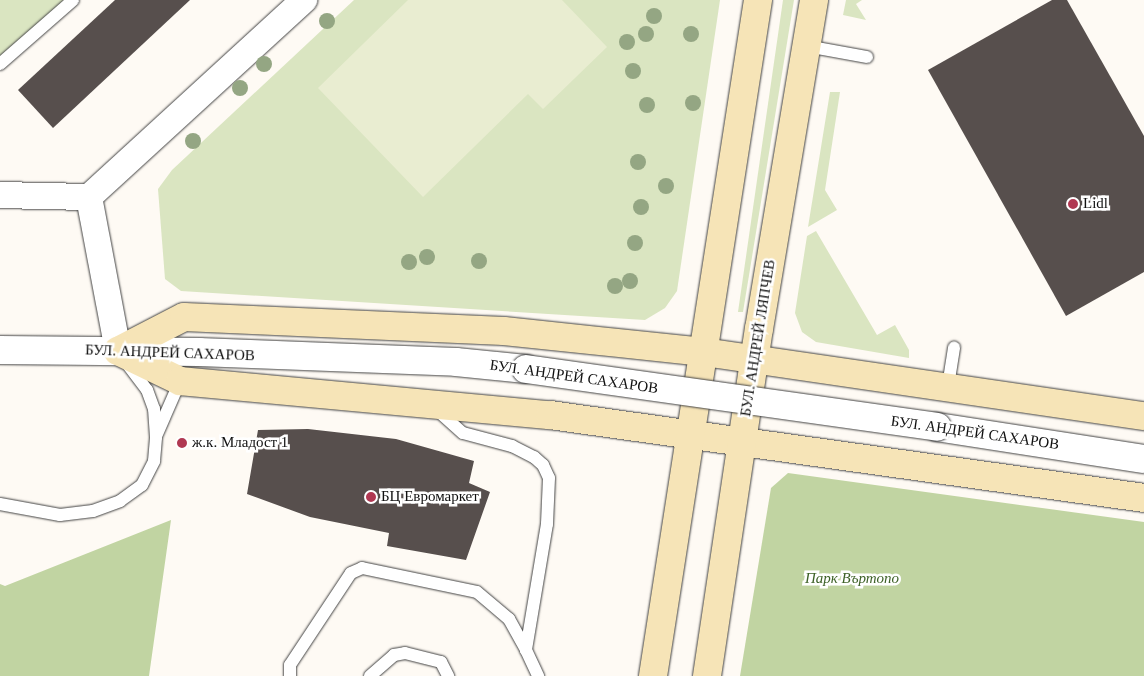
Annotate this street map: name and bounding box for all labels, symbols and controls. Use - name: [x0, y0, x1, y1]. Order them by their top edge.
- place label: Lidl: [1083, 195, 1108, 213]
- marker: Lidl: [1067, 198, 1079, 210]
- street label: БУЛ. АНДРЕЙ ЛЯПЧЕВ: [737, 258, 779, 418]
- street label: БУЛ. АНДРЕЙ САХАРОВ: [85, 341, 255, 365]
- street label: БУЛ. АНДРЕЙ САХАРОВ: [489, 356, 659, 398]
- street label: БУЛ. АНДРЕЙ САХАРОВ: [890, 412, 1060, 454]
- place label: ж.к. Младост 1: [192, 434, 288, 452]
- marker: ж.к. Младост 1: [176, 437, 188, 449]
- place label: БЦ Евромаркет: [381, 488, 479, 506]
- marker: БЦ Евромаркет: [365, 491, 377, 503]
- park label: Парк Въртопо: [805, 570, 899, 588]

